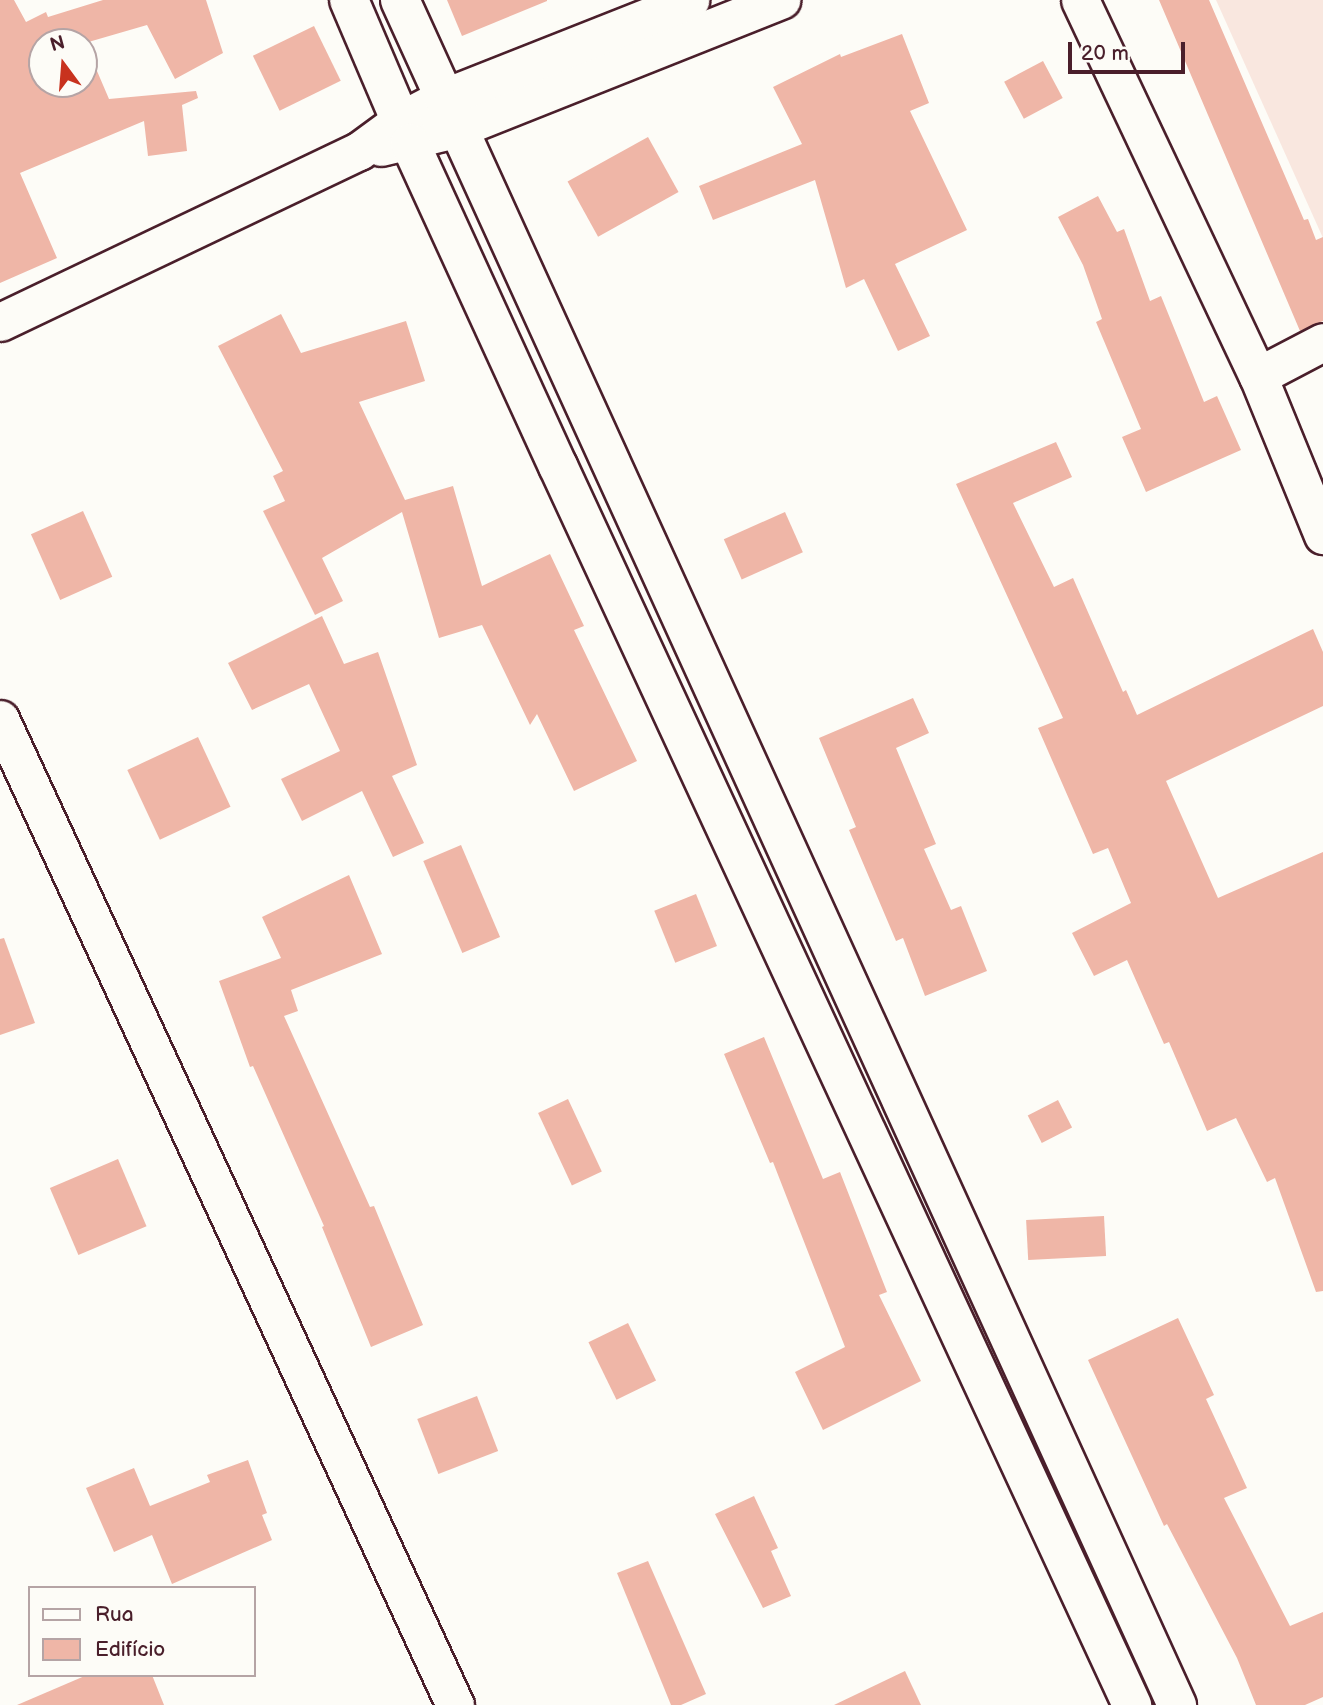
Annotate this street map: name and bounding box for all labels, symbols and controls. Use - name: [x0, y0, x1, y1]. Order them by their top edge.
- north arrow: [28, 28, 98, 98]
- scale bar: [1071, 28, 1188, 72]
- text: N: [48, 31, 68, 57]
- text: 20 m: [1081, 41, 1129, 66]
- legend: [28, 1586, 256, 1677]
- text: Rua: [95, 1602, 134, 1627]
- text: Edifício: [95, 1637, 165, 1662]

